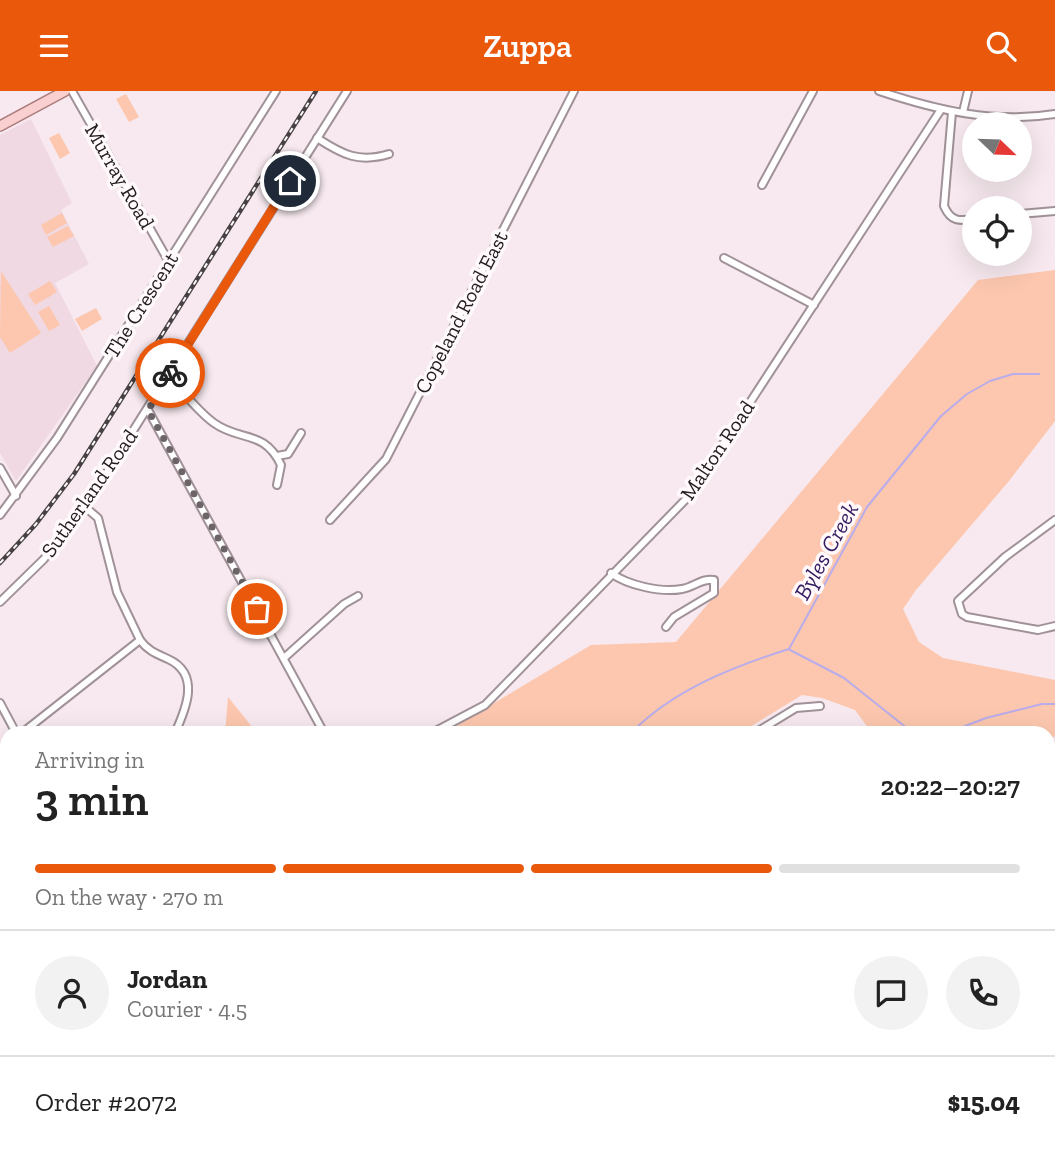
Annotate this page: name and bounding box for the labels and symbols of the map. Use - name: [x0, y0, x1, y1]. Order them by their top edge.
- north arrow: [962, 112, 1032, 182]
- street label: Murray Road: [80, 119, 160, 233]
- pin: [260, 151, 320, 211]
- street label: Copeland Road East: [409, 226, 513, 398]
- street label: The Crescent: [99, 247, 184, 363]
- courier: [135, 338, 205, 408]
- street label: Malton Road: [675, 395, 760, 504]
- street label: Sutherland Road: [36, 424, 143, 562]
- water label: Byles Creek: [788, 497, 864, 605]
- pin: [227, 579, 287, 639]

